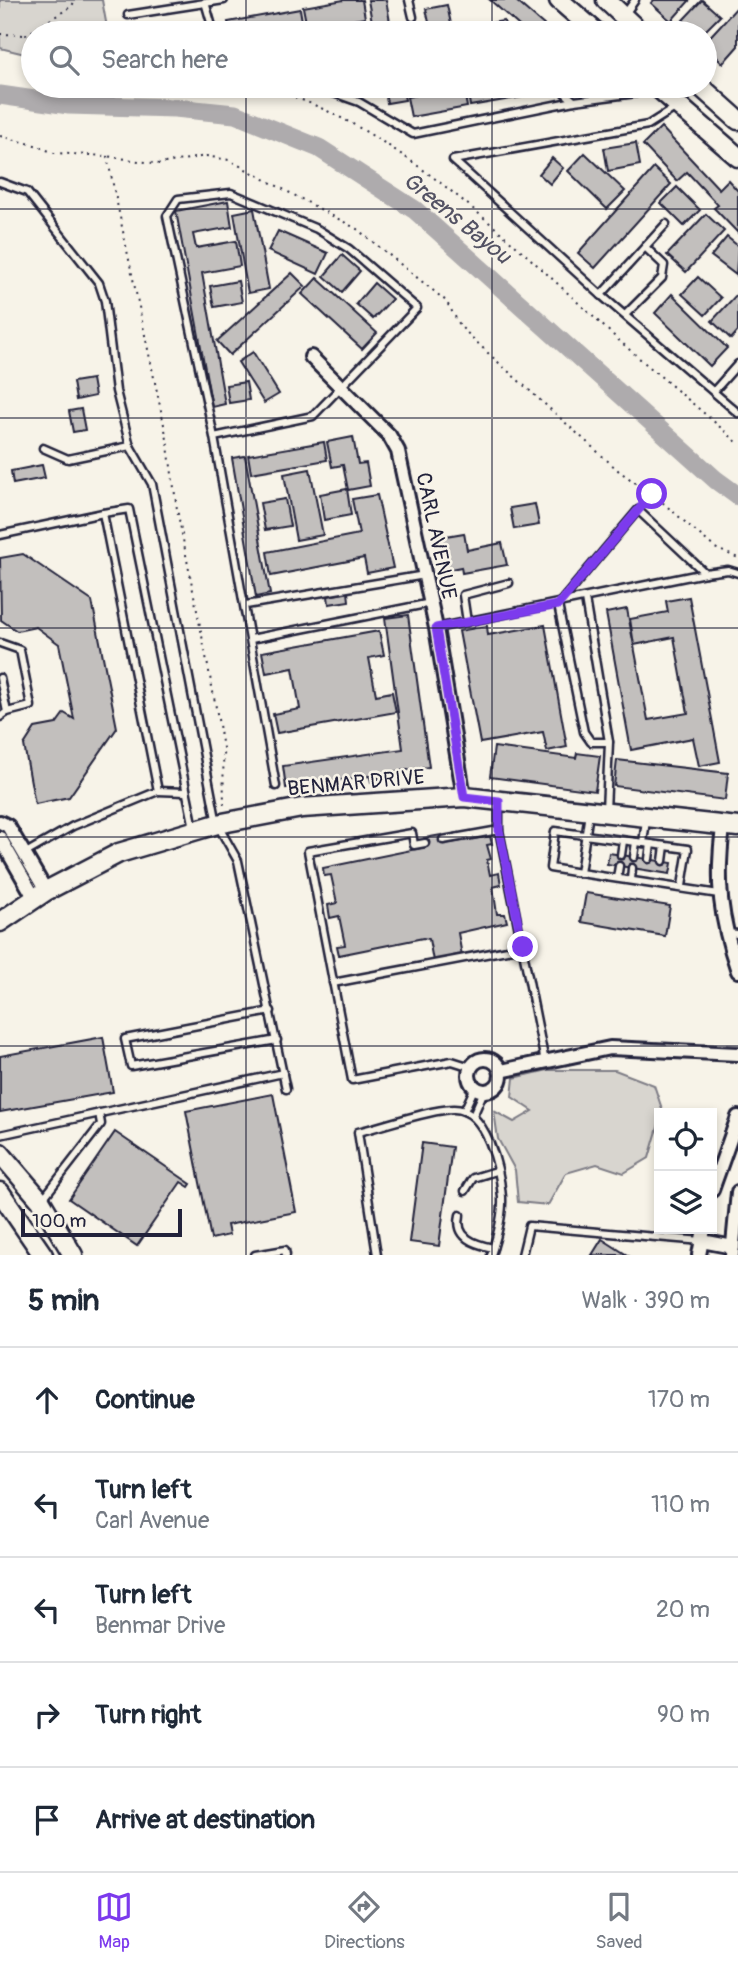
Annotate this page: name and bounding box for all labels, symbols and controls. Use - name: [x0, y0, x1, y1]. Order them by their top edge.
- search box: [21, 21, 717, 98]
- icon: search: [45, 41, 83, 79]
- text: Search here: [101, 44, 228, 76]
- water label: Greens Bayou: [397, 166, 518, 271]
- street label: CARL AVENUE: [409, 470, 463, 602]
- route start: [636, 478, 667, 509]
- street label: BENMAR DRIVE: [286, 764, 426, 802]
- route end: [507, 931, 538, 962]
- map controls: [654, 1108, 717, 1234]
- button: locate: [654, 1108, 717, 1171]
- button: layers: [654, 1171, 717, 1234]
- scale bar: [21, 1206, 182, 1238]
- text: 100 m: [32, 1209, 86, 1233]
- text: 5 min: [28, 1282, 99, 1319]
- text: Walk · 390 m: [581, 1286, 710, 1315]
- icon: ahead: [28, 1381, 66, 1419]
- text: Continue: [95, 1384, 195, 1416]
- text: 170 m: [648, 1385, 710, 1414]
- text: Turn left: [95, 1474, 191, 1506]
- icon: left: [28, 1486, 66, 1524]
- text: 110 m: [651, 1490, 710, 1519]
- text: Carl Avenue: [95, 1506, 209, 1535]
- text: Turn left: [95, 1579, 191, 1611]
- icon: left: [28, 1591, 66, 1629]
- text: 20 m: [656, 1595, 710, 1624]
- text: Benmar Drive: [95, 1611, 225, 1640]
- icon: right: [28, 1696, 66, 1734]
- text: Turn right: [95, 1699, 201, 1731]
- text: 90 m: [657, 1700, 710, 1729]
- icon: arrive: [28, 1801, 66, 1839]
- text: Arrive at destination: [95, 1804, 315, 1836]
- tab: Map: [95, 1888, 133, 1954]
- tab: Directions: [324, 1888, 405, 1954]
- tab: Saved: [595, 1888, 643, 1954]

